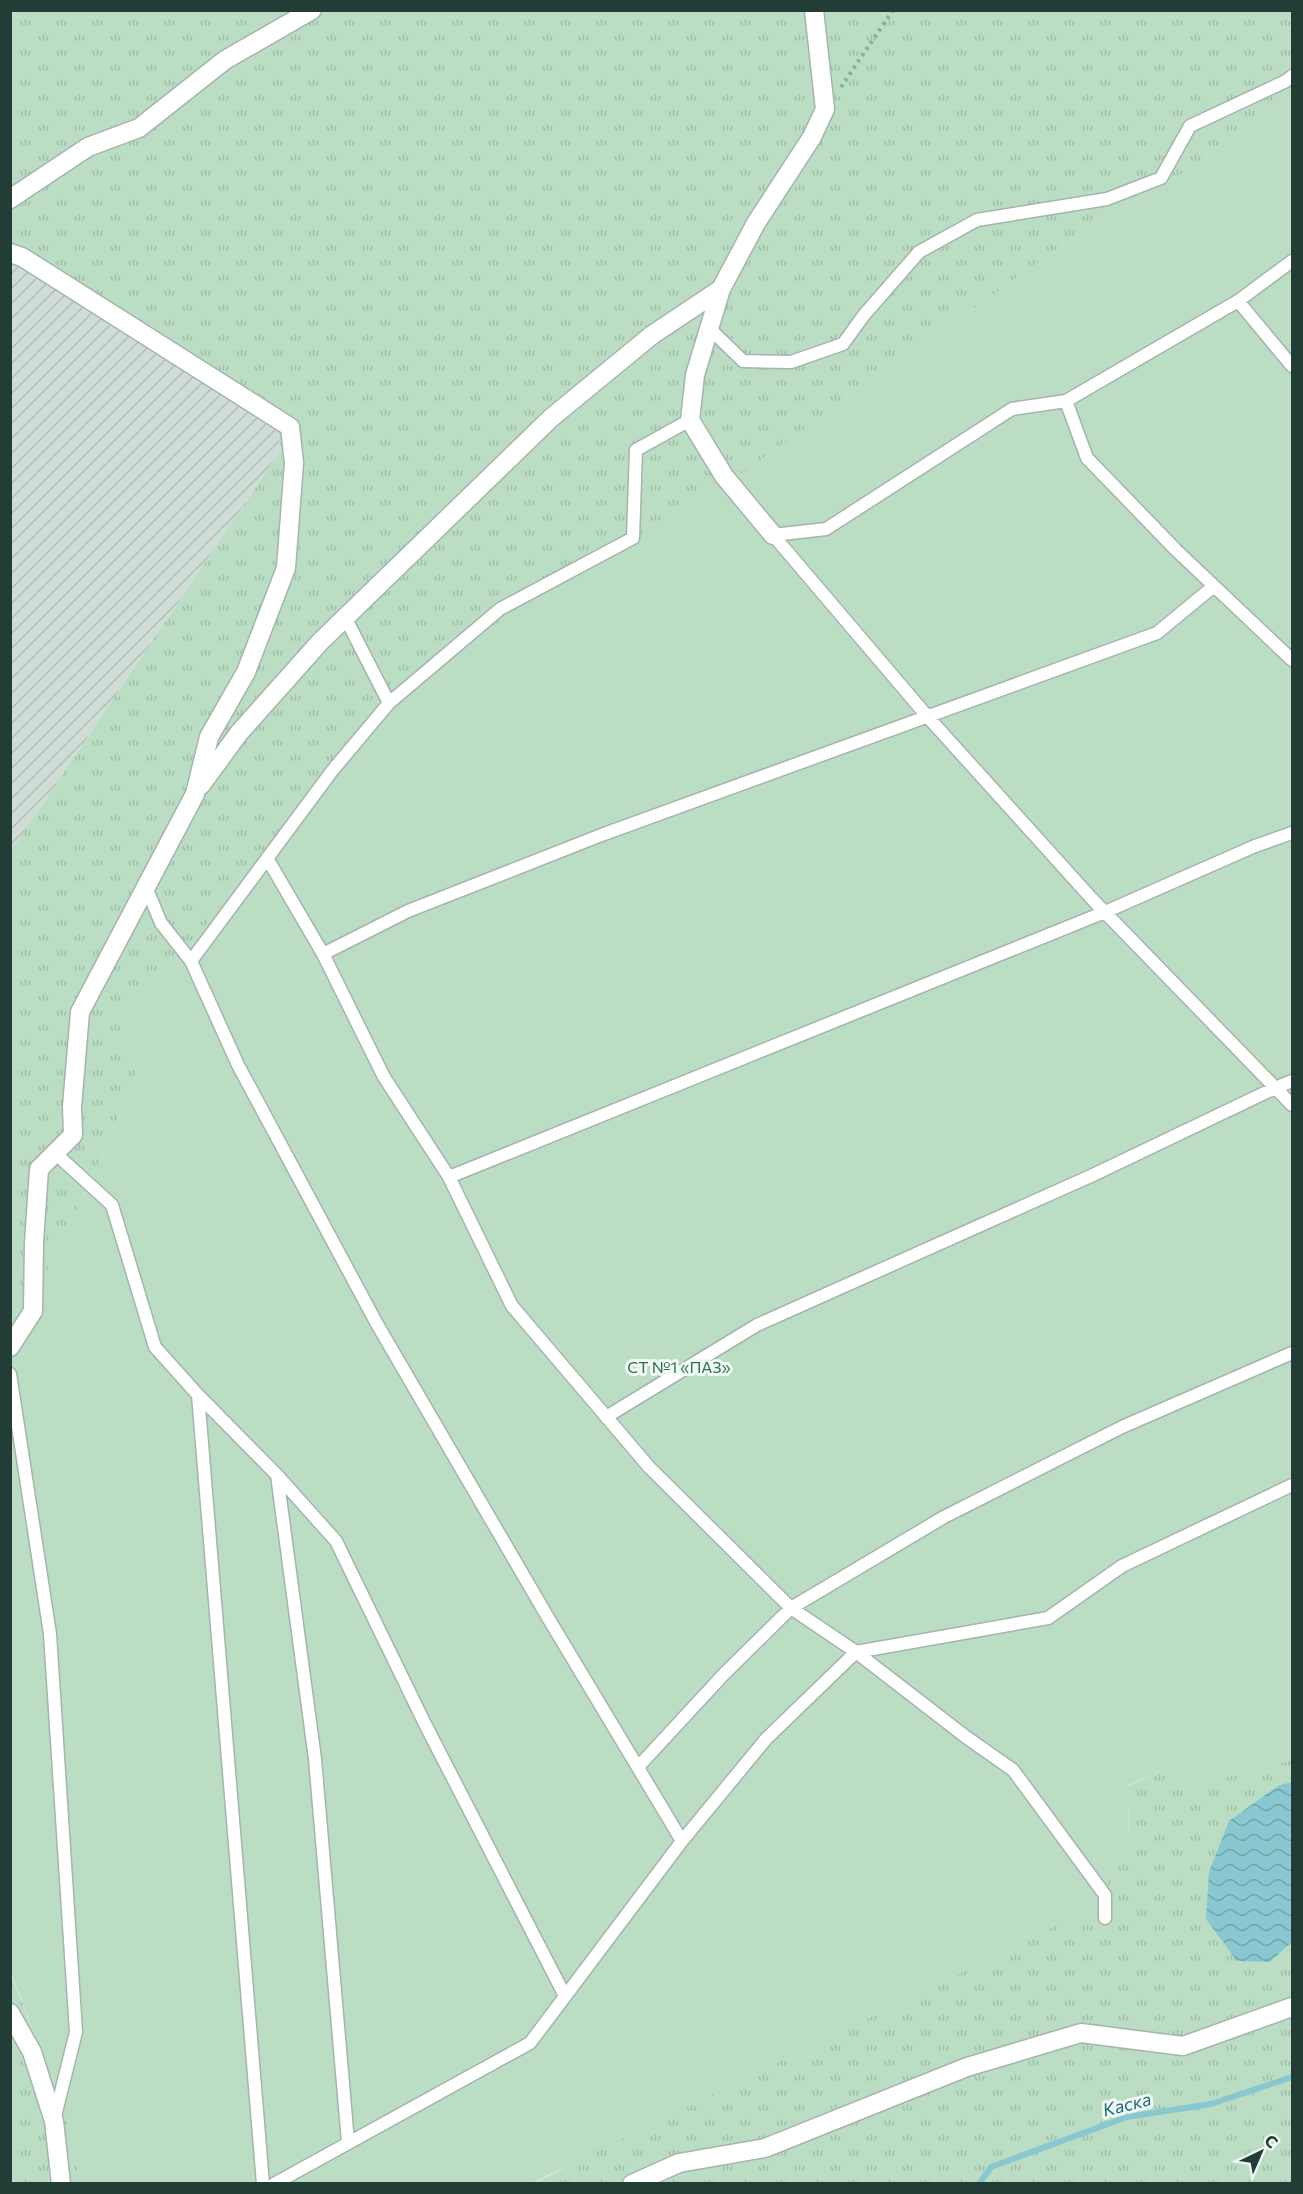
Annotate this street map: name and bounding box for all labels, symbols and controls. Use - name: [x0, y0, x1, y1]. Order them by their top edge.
- park label: СТ №1 «ПАЗ»: [627, 1357, 731, 1376]
- water label: Каска: [1100, 2087, 1153, 2121]
- north arrow: [1231, 2122, 1291, 2182]
- text: С: [1261, 2130, 1282, 2152]

